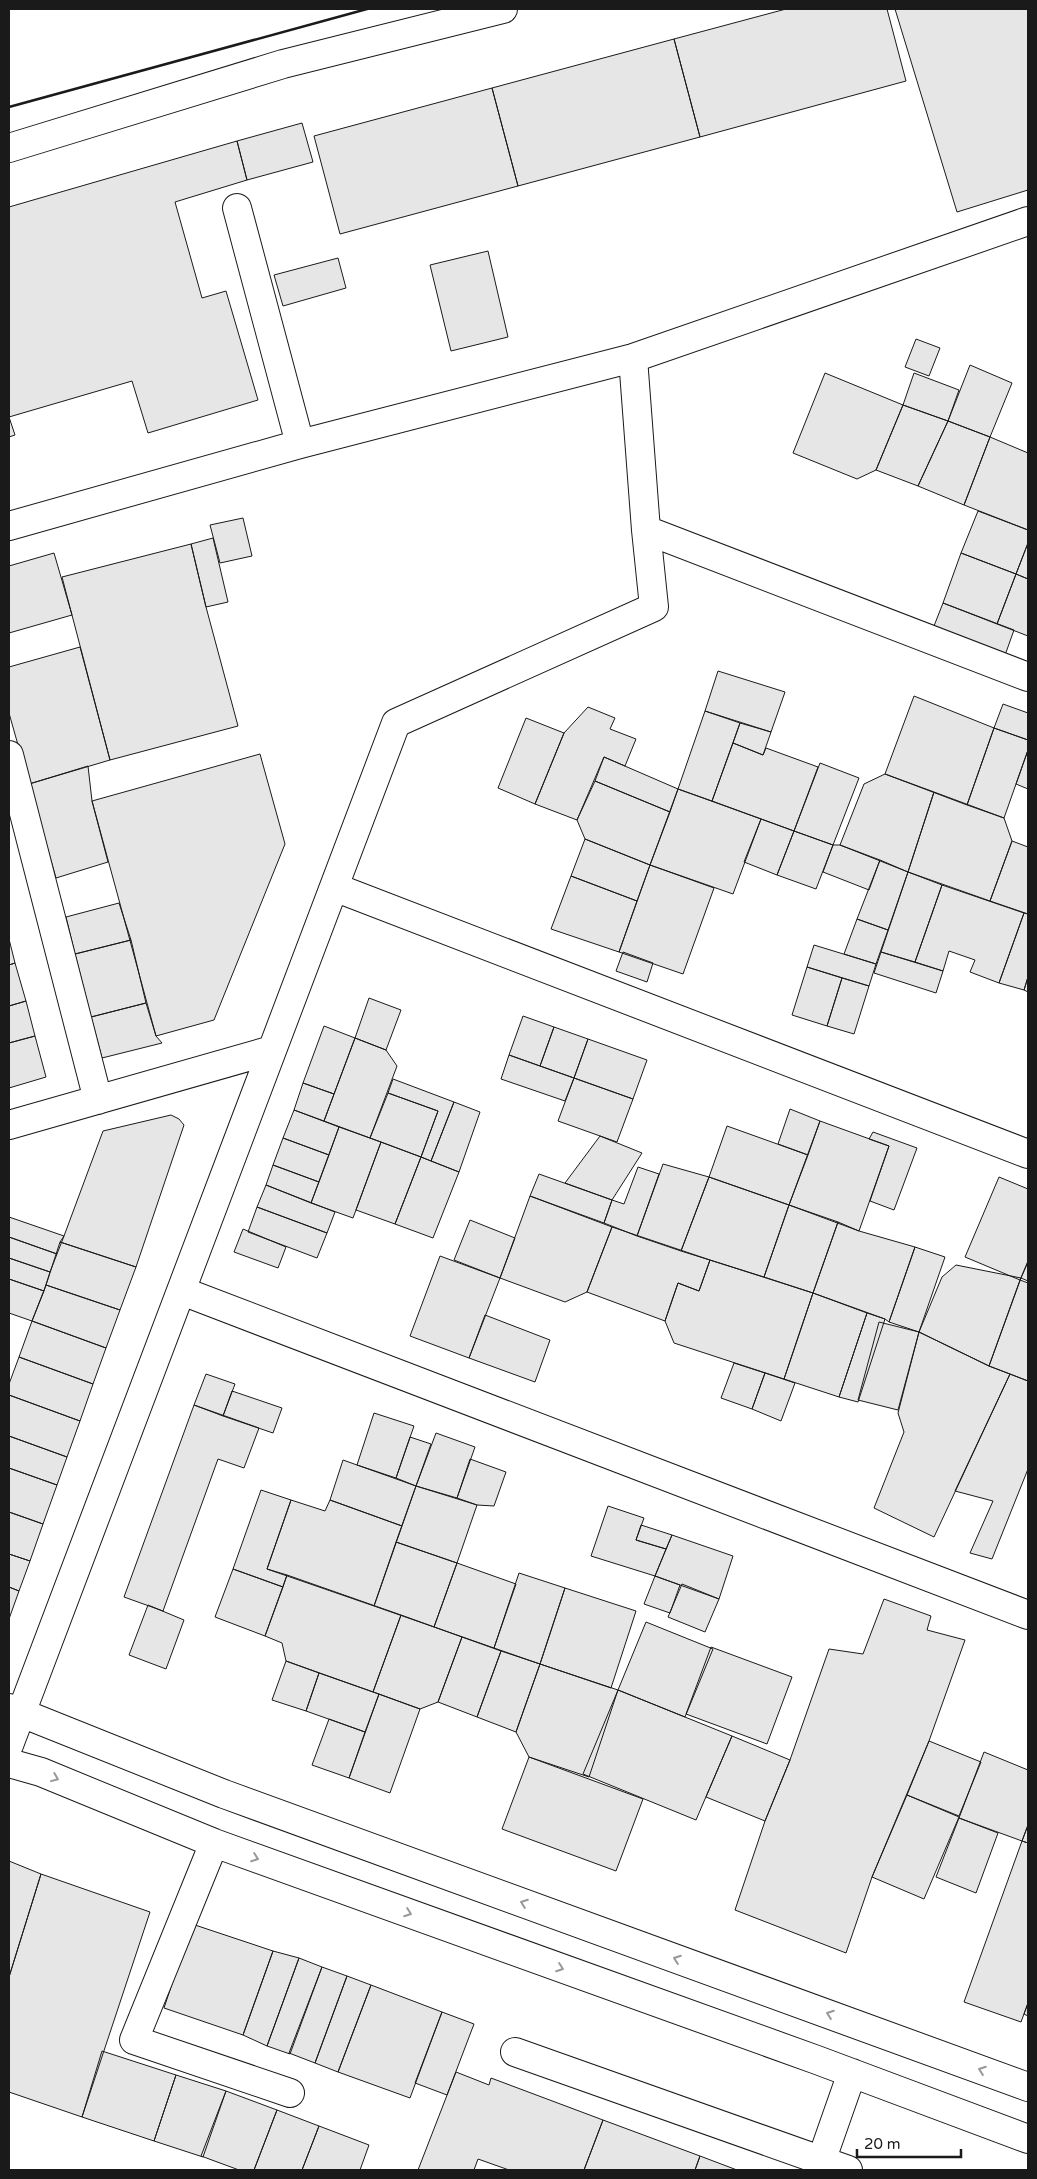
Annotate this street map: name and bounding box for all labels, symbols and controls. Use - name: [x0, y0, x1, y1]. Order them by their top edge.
- one-way arrow: [50, 1772, 59, 1783]
- one-way arrow: [250, 1852, 258, 1862]
- one-way arrow: [521, 1899, 529, 1909]
- one-way arrow: [403, 1907, 411, 1917]
- one-way arrow: [673, 1955, 682, 1965]
- one-way arrow: [556, 1962, 564, 1972]
- one-way arrow: [826, 2010, 835, 2020]
- one-way arrow: [979, 2066, 987, 2076]
- scale bar: [857, 2126, 961, 2158]
- text: 20 m: [864, 2135, 901, 2153]

